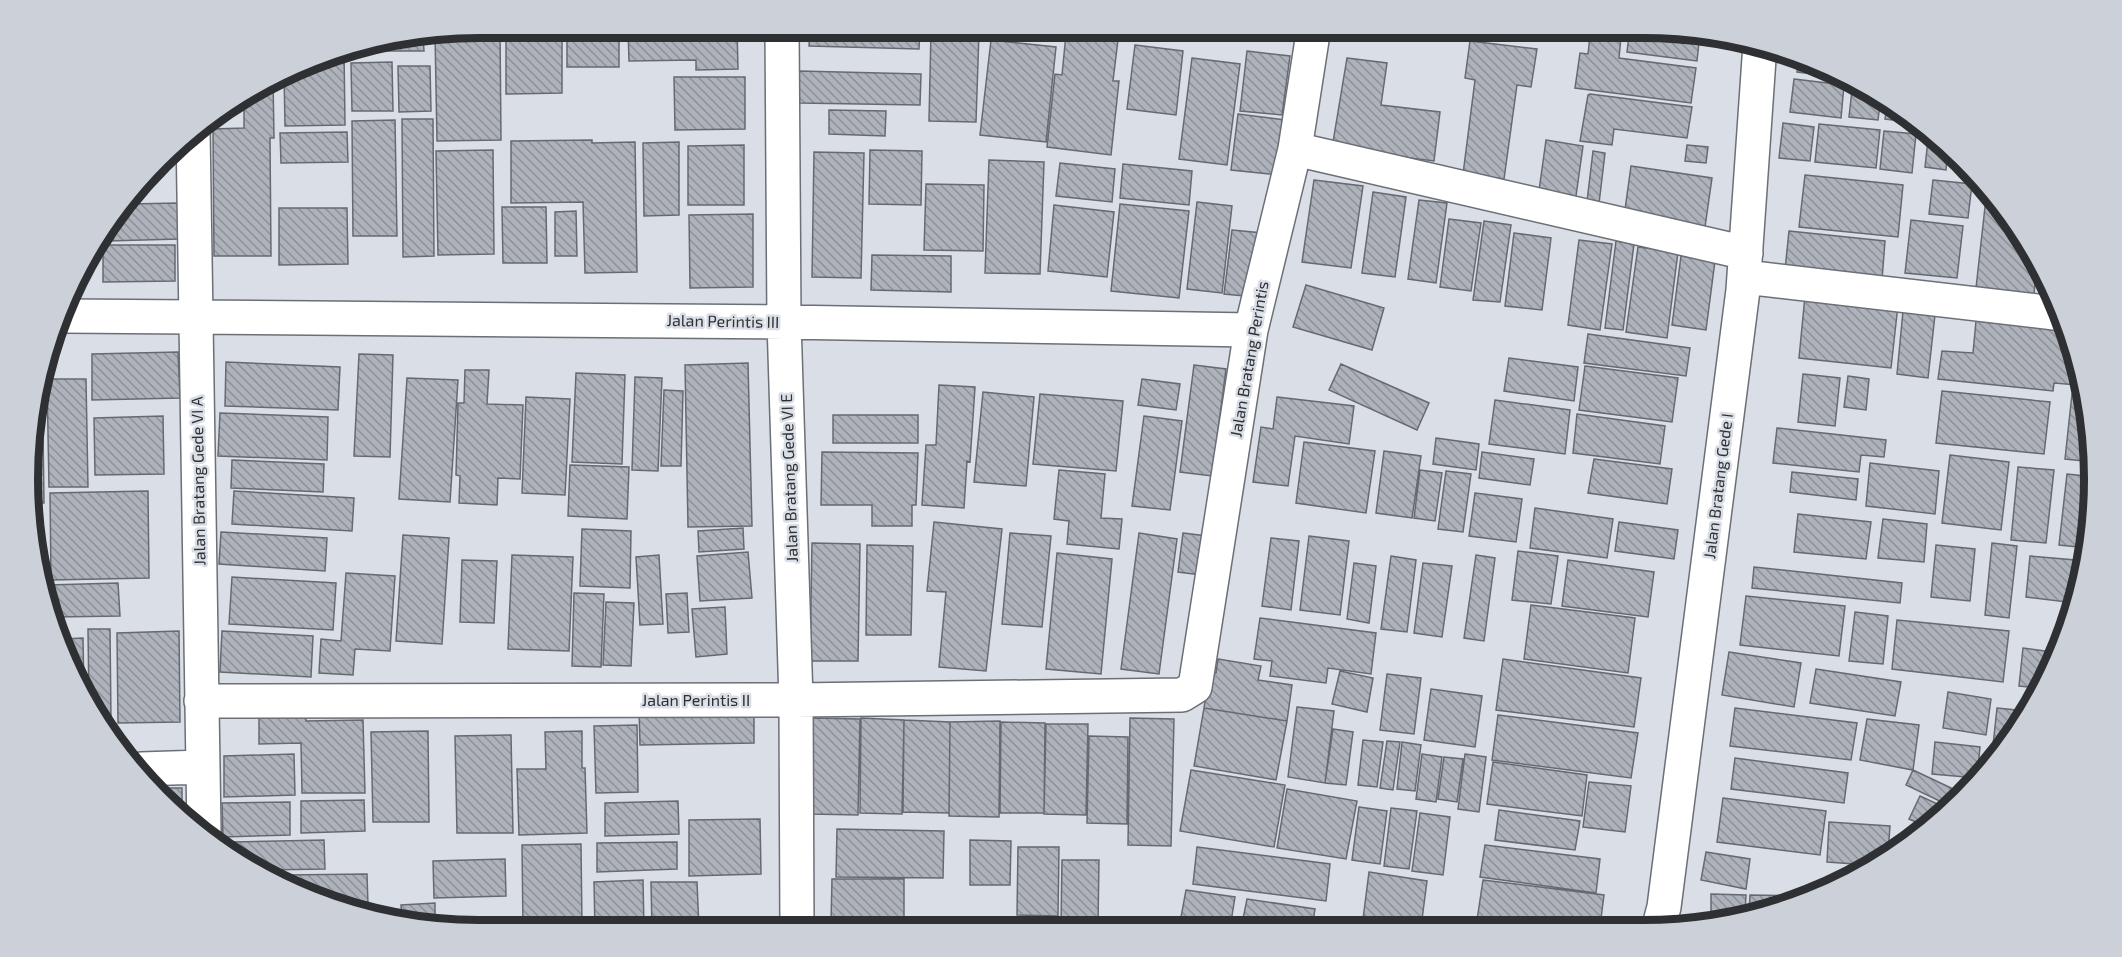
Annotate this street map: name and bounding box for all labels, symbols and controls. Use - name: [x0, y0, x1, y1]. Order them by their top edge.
- street label: Jalan Bratang Perintis: [1225, 279, 1272, 438]
- street label: Jalan Perintis III: [667, 310, 779, 331]
- street label: Jalan Bratang Gede VI E: [776, 393, 801, 563]
- street label: Jalan Bratang Gede VI A: [187, 396, 208, 566]
- street label: Jalan Bratang Gede I: [1699, 412, 1736, 560]
- street label: Jalan Perintis II: [642, 690, 750, 709]

